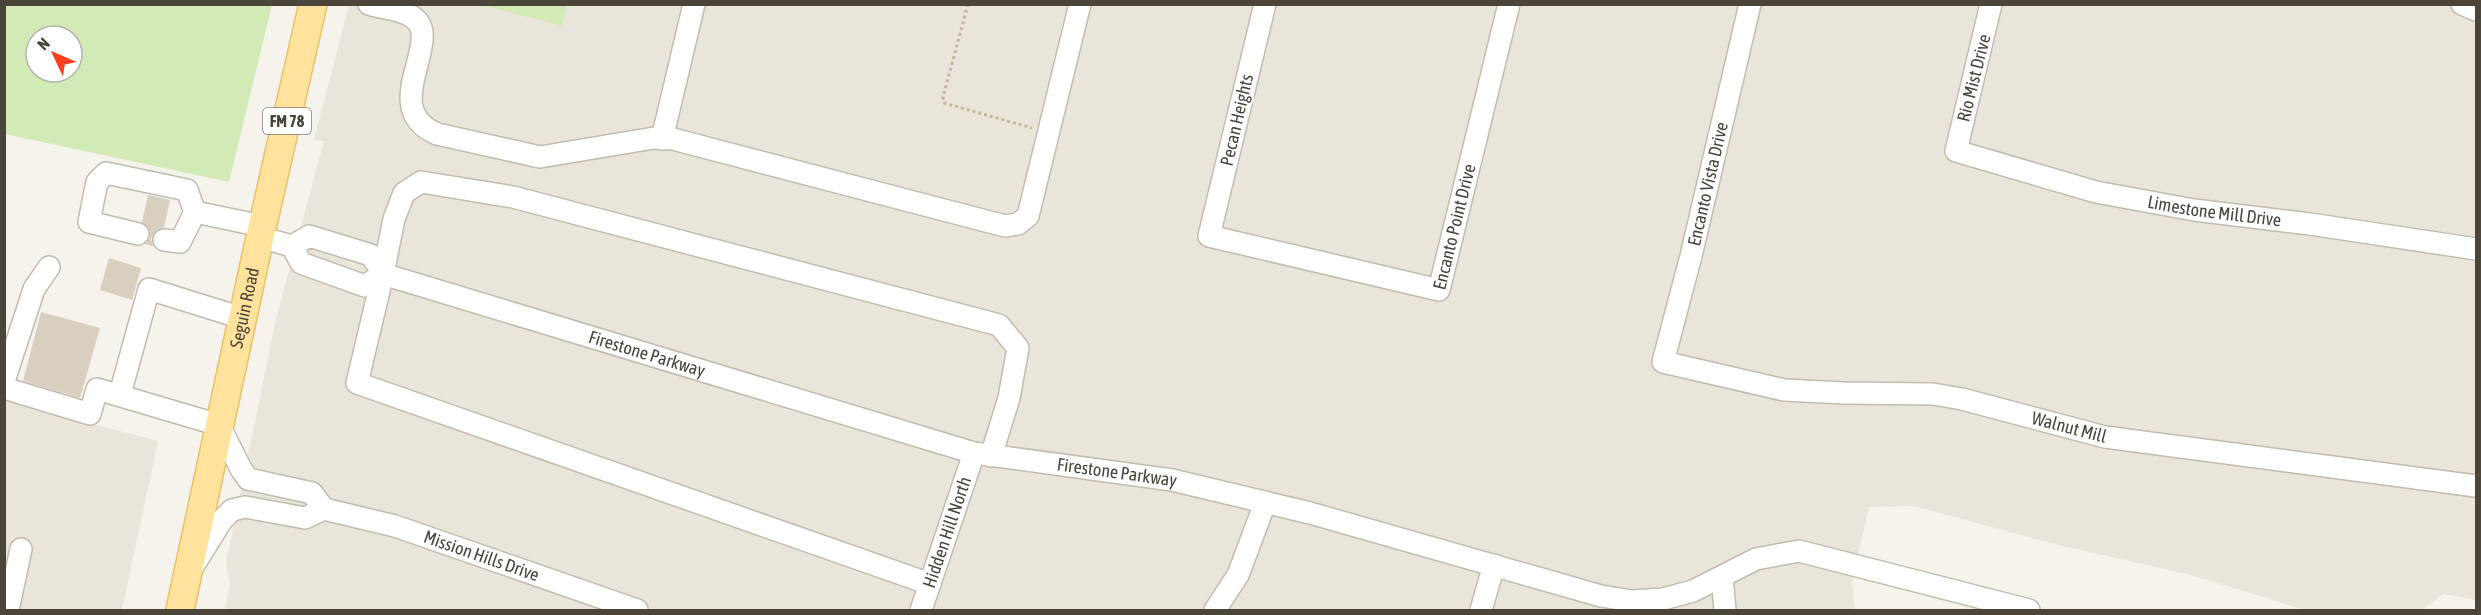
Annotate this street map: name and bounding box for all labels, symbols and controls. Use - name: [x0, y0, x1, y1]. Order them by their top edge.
- north arrow: [24, 24, 84, 84]
- street label: Rio Mist Drive: [1953, 32, 1994, 124]
- text: N: [33, 34, 53, 53]
- street label: Pecan Heights: [1216, 72, 1257, 168]
- road number: FM 78: [263, 108, 311, 134]
- street label: Encanto Vista Drive: [1683, 120, 1732, 248]
- street label: Encanto Point Drive: [1428, 162, 1479, 292]
- street label: Limestone Mill Drive: [2146, 191, 2282, 230]
- street label: Seguin Road: [225, 266, 263, 350]
- street label: Firestone Parkway: [586, 326, 708, 381]
- street label: Walnut Mill: [2030, 407, 2109, 447]
- street label: Firestone Parkway: [1056, 453, 1179, 491]
- street label: Hidden Hill North: [918, 474, 975, 590]
- street label: Mission Hills Drive: [421, 526, 542, 585]

